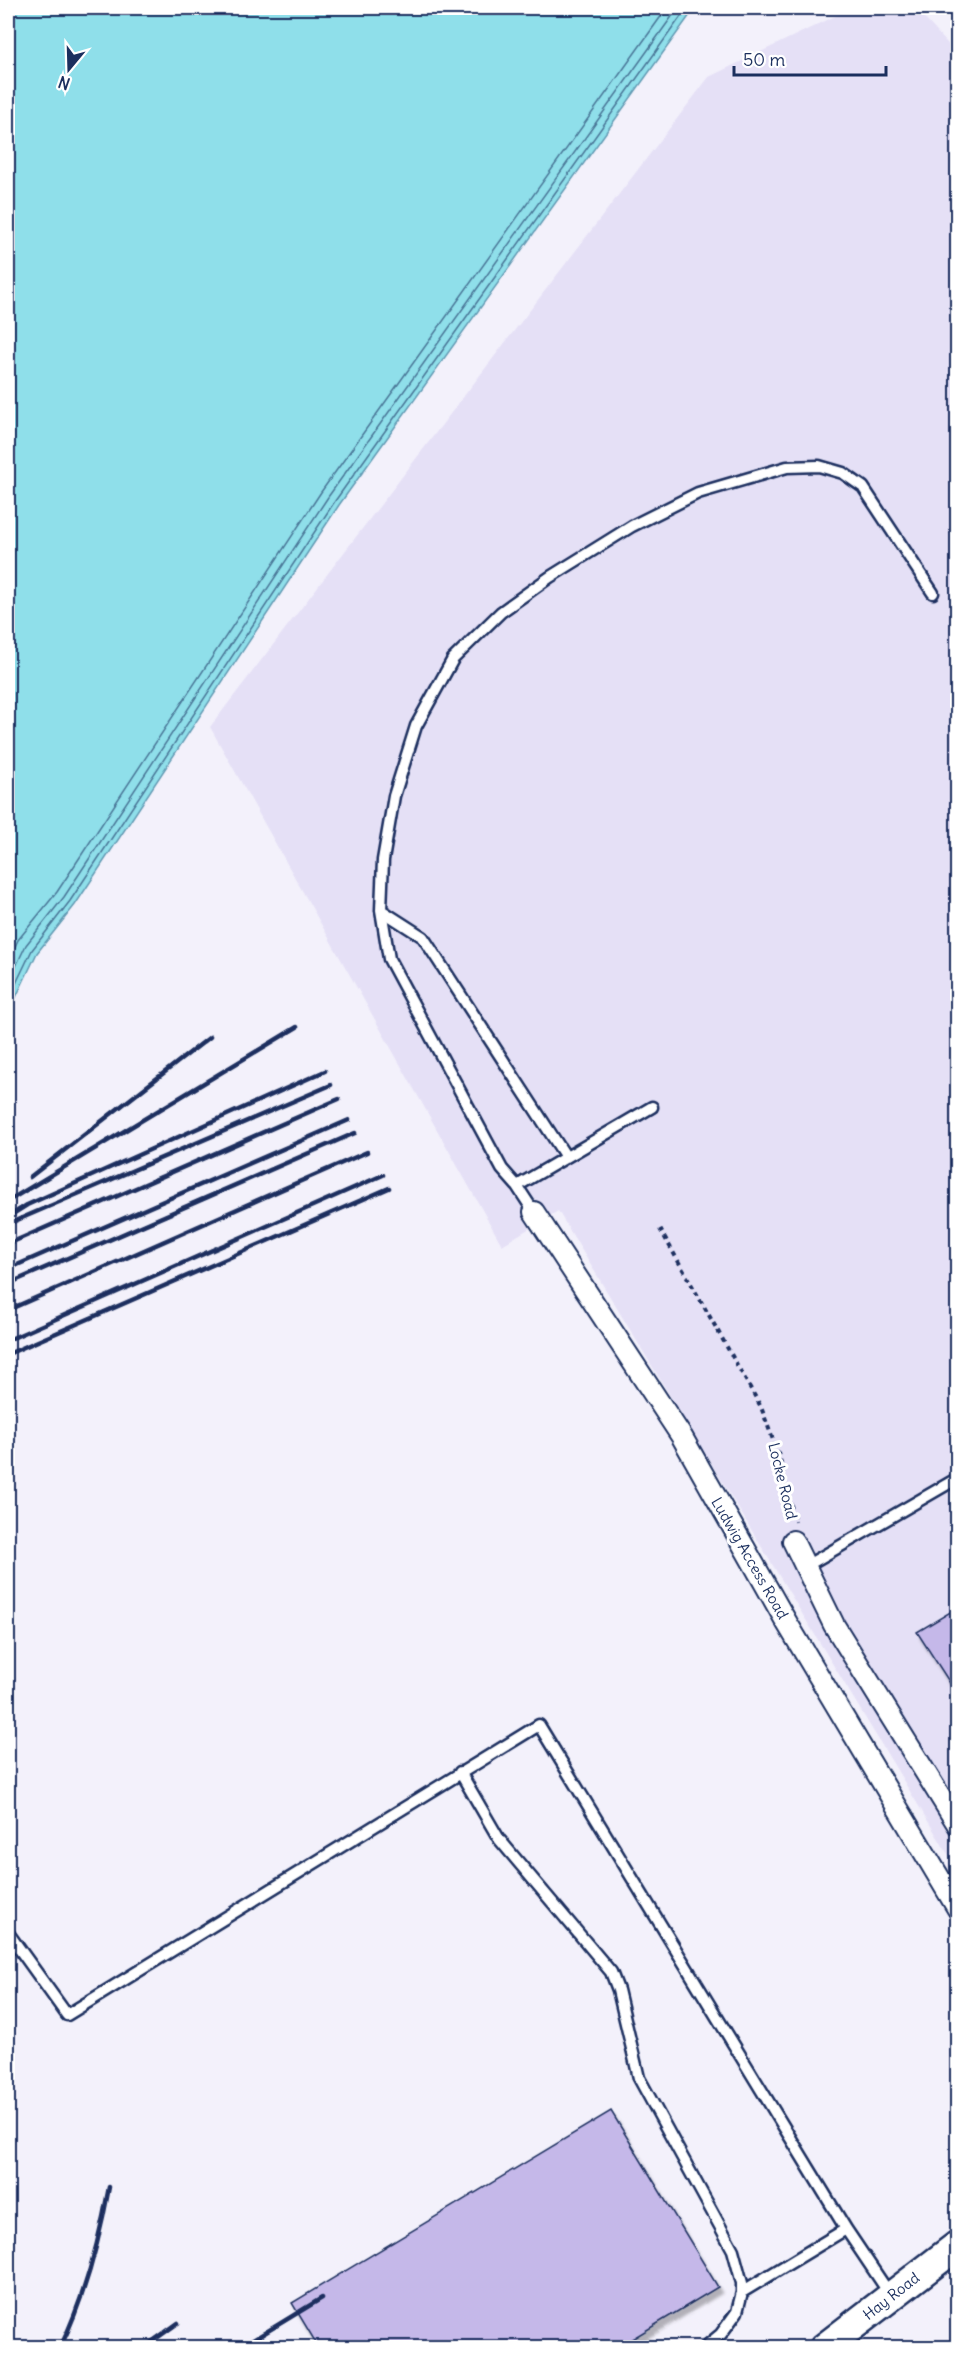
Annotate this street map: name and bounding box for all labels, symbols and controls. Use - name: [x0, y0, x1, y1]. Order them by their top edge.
- north arrow: [39, 39, 99, 99]
- scale bar: [734, 39, 886, 77]
- text: 50 m: [743, 48, 785, 71]
- text: N: [56, 72, 73, 94]
- street label: Locke Road: [764, 1441, 802, 1522]
- street label: Ludwig Access Road: [707, 1494, 793, 1622]
- street label: Hay Road: [859, 2268, 923, 2324]

